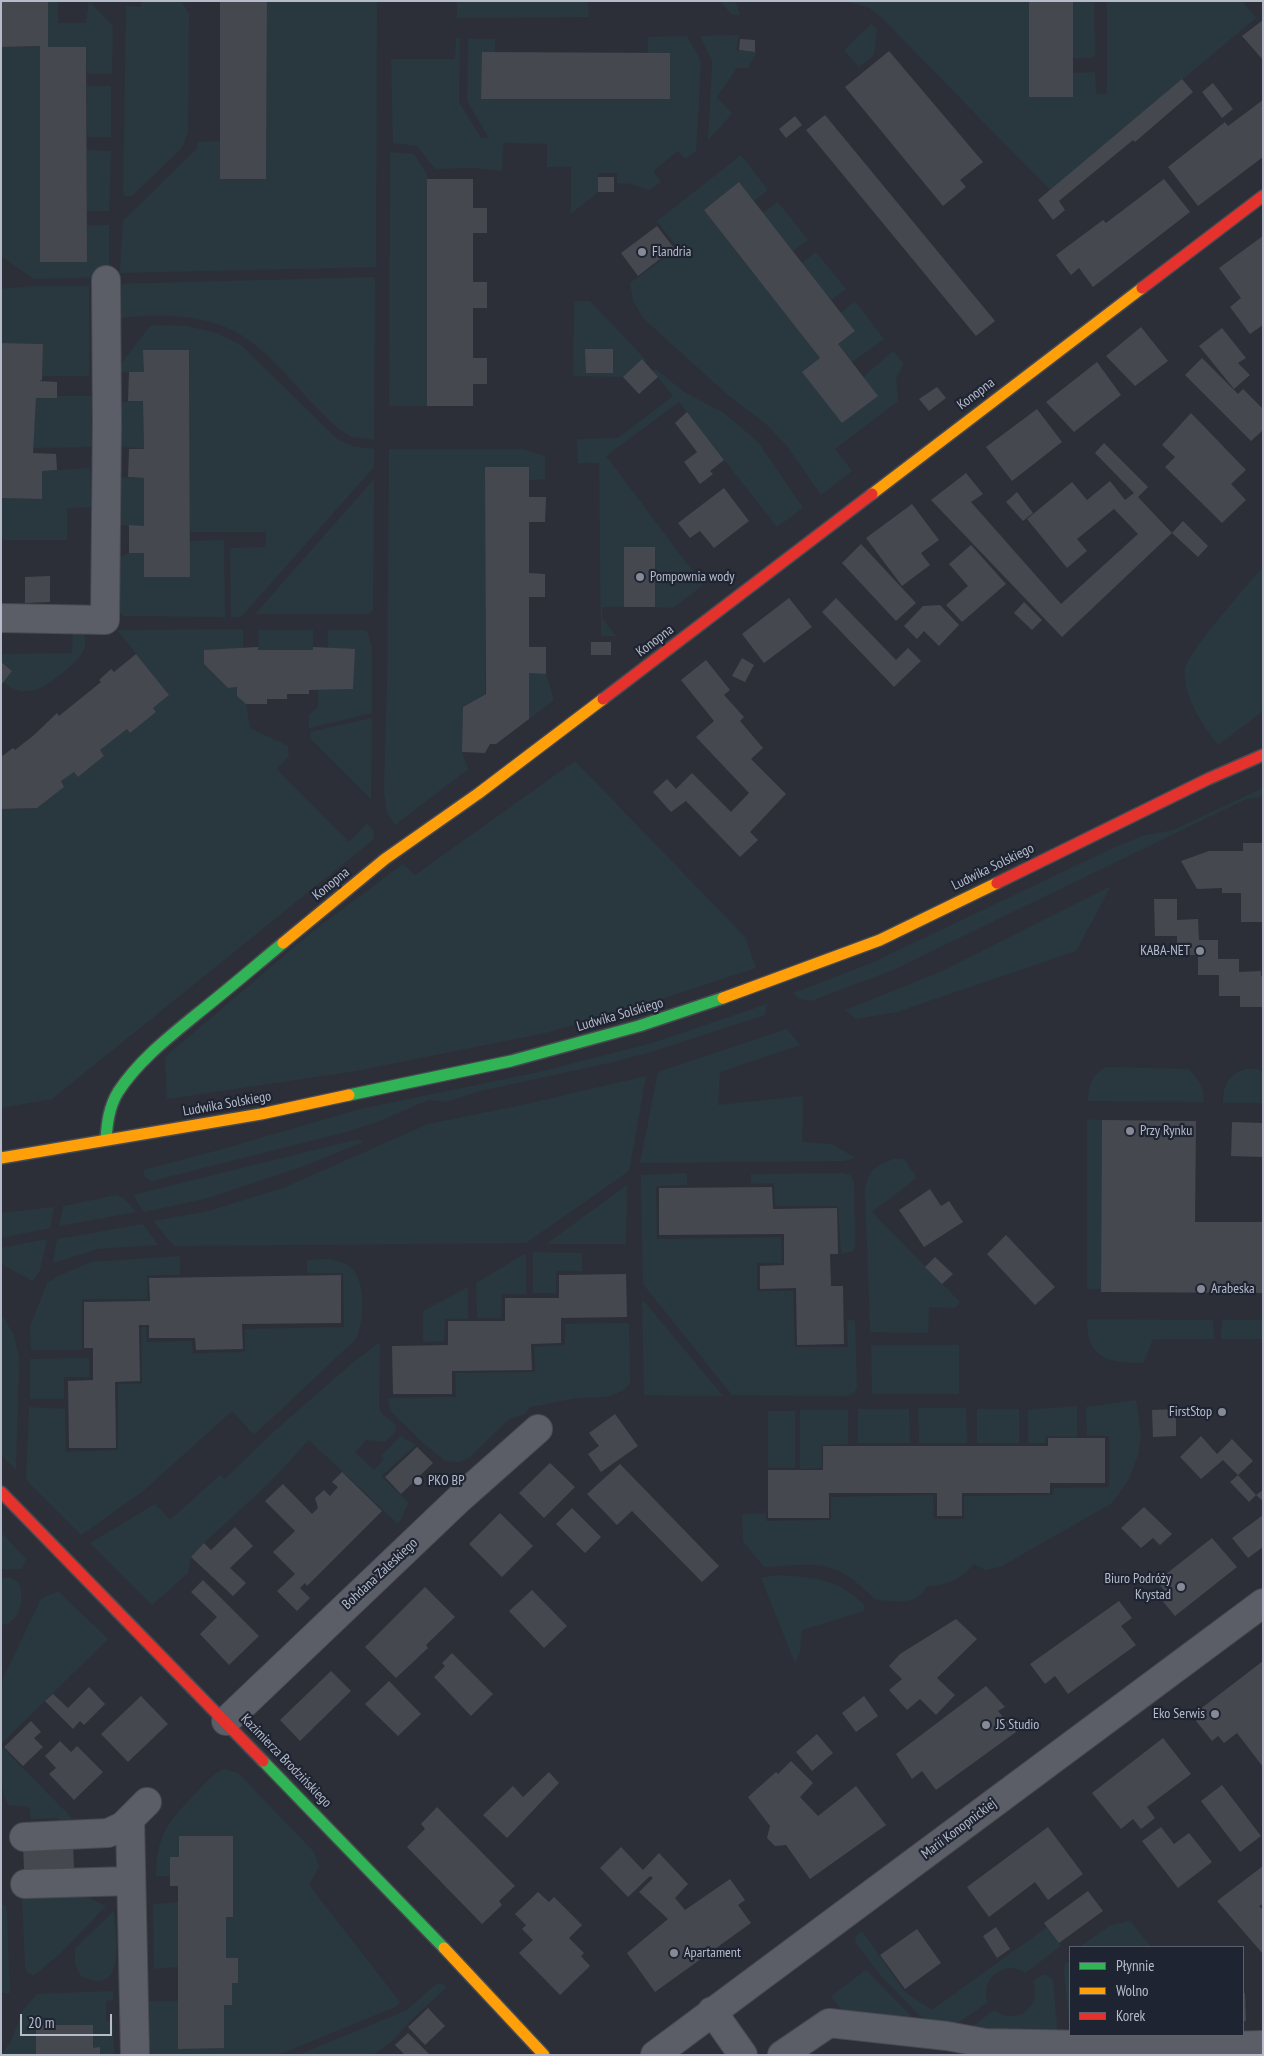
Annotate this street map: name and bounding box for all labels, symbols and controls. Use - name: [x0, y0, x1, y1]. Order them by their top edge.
- place label: Flandria: [652, 244, 691, 260]
- marker: Flandria: [636, 246, 648, 258]
- street label: Konopna: [954, 375, 998, 413]
- place label: Pompownia wody: [650, 569, 735, 585]
- marker: Pompownia wody: [634, 571, 646, 583]
- street label: Konopna: [633, 622, 677, 660]
- street label: Ludwika Solskiego: [949, 840, 1037, 894]
- street label: Konopna: [309, 864, 353, 904]
- place label: KABA-NET: [1140, 943, 1190, 959]
- marker: KABA-NET: [1194, 945, 1206, 957]
- street label: Ludwika Solskiego: [575, 995, 665, 1035]
- street label: Ludwika Solskiego: [182, 1088, 272, 1120]
- place label: Przy Rynku: [1140, 1123, 1192, 1139]
- marker: Przy Rynku: [1124, 1125, 1136, 1137]
- place label: Arabeska: [1211, 1281, 1255, 1297]
- marker: Arabeska: [1195, 1283, 1207, 1295]
- place label: FirstStop: [1169, 1404, 1212, 1420]
- marker: FirstStop: [1216, 1406, 1228, 1418]
- place label: PKO BP: [428, 1473, 464, 1489]
- marker: PKO BP: [412, 1475, 424, 1487]
- street label: Bohdana Zaleskiego: [339, 1535, 421, 1613]
- place label: Biuro Podróży Krystad: [1104, 1571, 1171, 1604]
- marker: Biuro Podróży Krystad: [1175, 1581, 1187, 1593]
- place label: Eko Serwis: [1153, 1706, 1205, 1722]
- marker: Eko Serwis: [1209, 1708, 1221, 1720]
- street label: Kazimierza Brodzińskiego: [237, 1711, 335, 1811]
- place label: JS Studio: [996, 1717, 1039, 1733]
- marker: JS Studio: [980, 1719, 992, 1731]
- street label: Marii Konopnickiej: [918, 1795, 1000, 1863]
- place label: Apartament: [684, 1945, 741, 1961]
- legend: [1069, 1946, 1244, 2036]
- marker: Apartament: [668, 1947, 680, 1959]
- text: Płynnie: [1116, 1956, 1155, 1975]
- text: Wolno: [1116, 1981, 1149, 2000]
- scale bar: [22, 2004, 115, 2036]
- text: Korek: [1116, 2006, 1145, 2025]
- text: 20 m: [28, 2013, 54, 2032]

